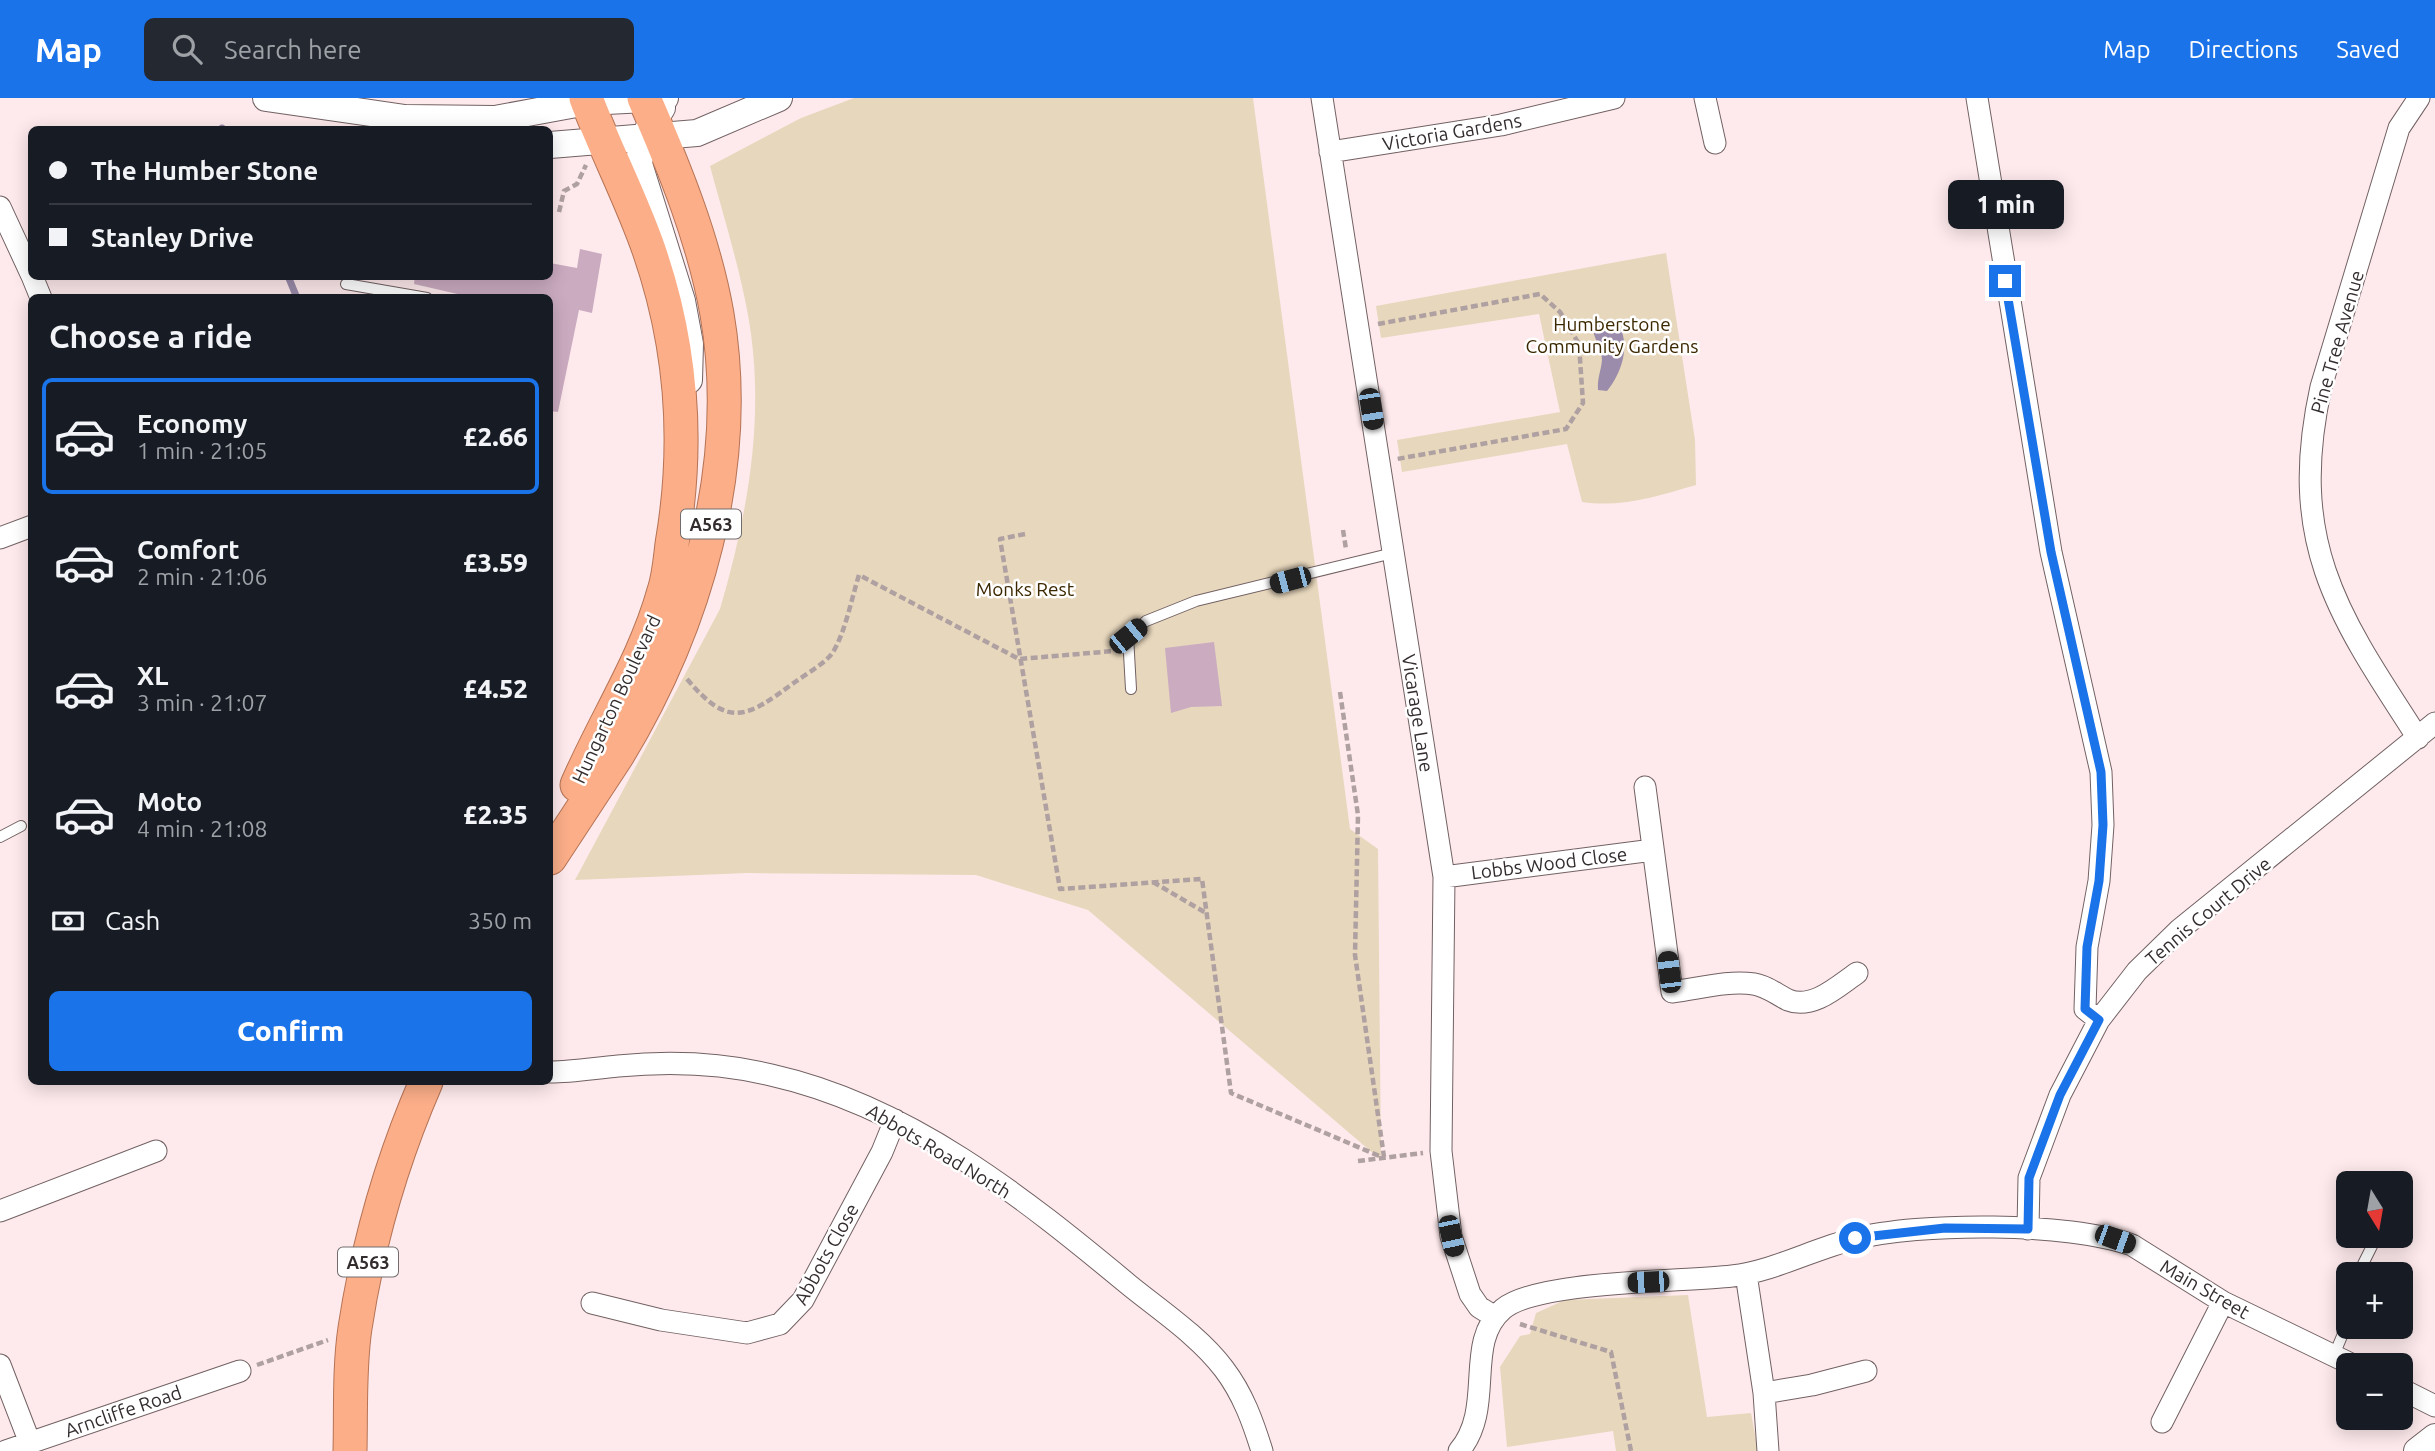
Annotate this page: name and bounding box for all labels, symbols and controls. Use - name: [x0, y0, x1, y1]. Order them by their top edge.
- search box: [144, 18, 634, 81]
- icon: search: [168, 30, 206, 68]
- text: Map: [35, 31, 102, 68]
- text: Search here: [224, 35, 362, 64]
- text: Map: [2103, 36, 2150, 63]
- text: Directions: [2188, 36, 2298, 63]
- text: Saved: [2336, 36, 2400, 63]
- street label: Victoria Gardens: [1381, 109, 1523, 155]
- text: The Humber Stone: [91, 156, 318, 185]
- callout: 1 min: [1947, 180, 2063, 228]
- text: 1 min: [1977, 192, 2035, 217]
- text: Stanley Drive: [91, 223, 254, 252]
- route end: [1989, 265, 2021, 297]
- street label: Pine Tree Avenue: [2306, 268, 2368, 416]
- park label: Humberstone Community Gardens: [1525, 313, 1699, 357]
- text: Choose a ride: [49, 318, 252, 354]
- car: [1358, 387, 1385, 431]
- icon: car: [53, 405, 116, 468]
- text: Economy: [137, 409, 247, 438]
- text: £2.66: [463, 422, 528, 451]
- text: 1 min · 21:05: [137, 438, 268, 463]
- road number: A563: [681, 510, 741, 538]
- icon: car: [53, 531, 116, 594]
- text: Comfort: [137, 535, 240, 564]
- text: £3.59: [463, 548, 528, 577]
- text: 2 min · 21:06: [137, 564, 268, 589]
- car: [1267, 564, 1314, 596]
- park label: Monks Rest: [976, 578, 1075, 600]
- street label: Hungarton Boulevard: [567, 611, 665, 787]
- car: [1106, 615, 1151, 657]
- street label: Vicarage Lane: [1398, 652, 1438, 774]
- icon: car: [53, 657, 116, 720]
- text: XL: [137, 661, 168, 690]
- text: £4.52: [463, 674, 528, 703]
- text: 3 min · 21:07: [137, 690, 268, 715]
- icon: car: [53, 783, 116, 846]
- text: Moto: [137, 787, 202, 816]
- text: £2.35: [463, 800, 528, 829]
- text: 4 min · 21:08: [137, 816, 268, 841]
- street label: Lobbs Wood Close: [1470, 843, 1628, 883]
- street label: Tennis Court Drive: [2141, 852, 2275, 970]
- icon: cash: [49, 902, 87, 940]
- text: Cash: [105, 906, 160, 935]
- text: 350 m: [468, 908, 532, 933]
- car: [1657, 950, 1682, 994]
- button: Confirm: [49, 991, 532, 1071]
- street label: Abbots Road North: [863, 1099, 1015, 1203]
- north arrow: [2336, 1171, 2413, 1248]
- map controls: [2336, 1171, 2413, 1430]
- street label: Abbots Close: [789, 1200, 863, 1308]
- car: [1437, 1213, 1466, 1259]
- route start: [1839, 1222, 1871, 1254]
- car: [2092, 1222, 2139, 1256]
- road number: A563: [338, 1247, 398, 1276]
- street label: Main Street: [2157, 1255, 2254, 1324]
- button: +: [2336, 1262, 2413, 1339]
- car: [1627, 1271, 1670, 1293]
- button: −: [2336, 1353, 2413, 1430]
- street label: Arncliffe Road: [62, 1381, 184, 1441]

